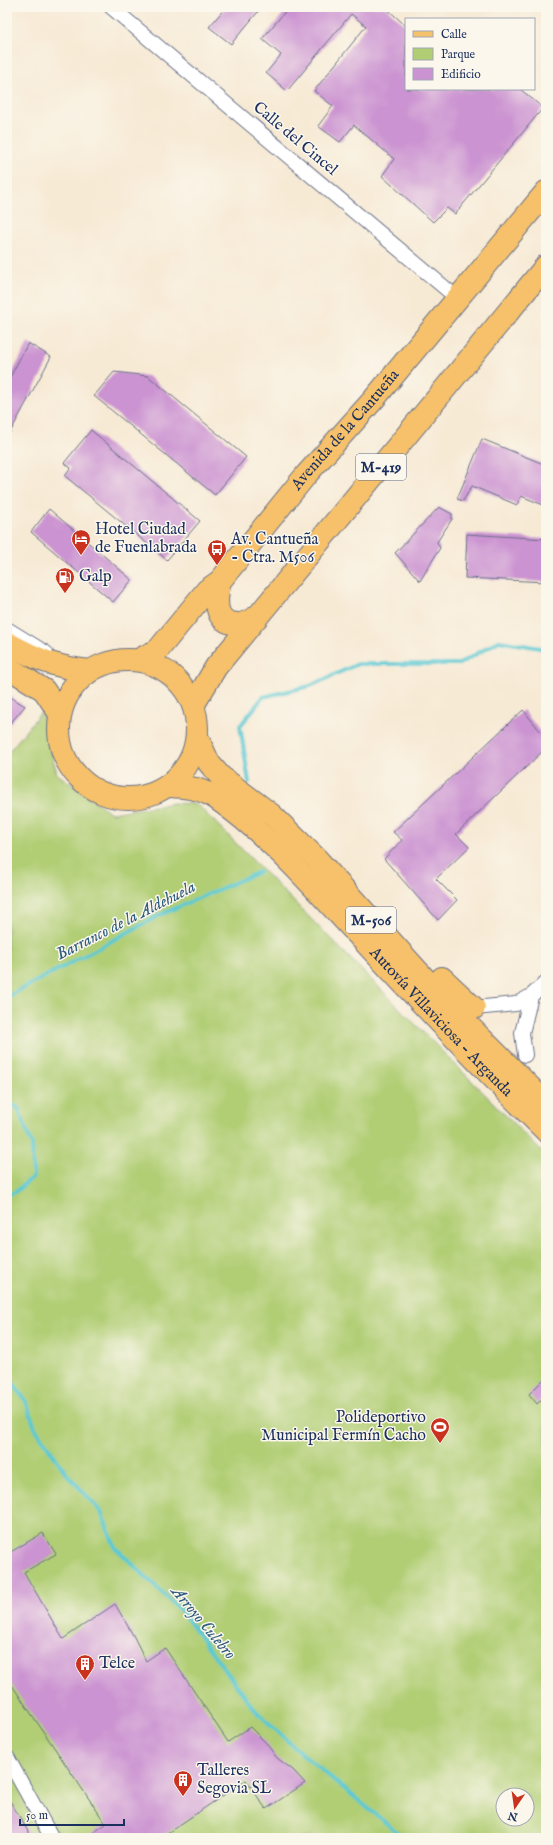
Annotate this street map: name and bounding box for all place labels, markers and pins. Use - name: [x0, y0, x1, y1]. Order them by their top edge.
- place label: Hotel Ciudad de Fuenlabrada: [95, 520, 197, 558]
- hotel icon: Hotel Ciudad de Fuenlabrada: [70, 528, 92, 556]
- place label: Av. Cantueña - Ctra. M506: [230, 530, 319, 568]
- bus stop icon: Av. Cantueña - Ctra. M506: [206, 538, 228, 566]
- fuel station icon: Galp: [54, 566, 76, 594]
- place label: Galp: [79, 567, 112, 587]
- place label: Polideportivo Municipal Fermín Cacho: [261, 1408, 426, 1446]
- sports icon: Polideportivo Municipal Fermín Cacho: [429, 1416, 451, 1444]
- building icon: Telce: [74, 1653, 96, 1681]
- place label: Telce: [99, 1654, 135, 1674]
- place label: Talleres Segovia SL: [197, 1761, 272, 1799]
- building icon: Talleres Segovia SL: [172, 1769, 194, 1797]

